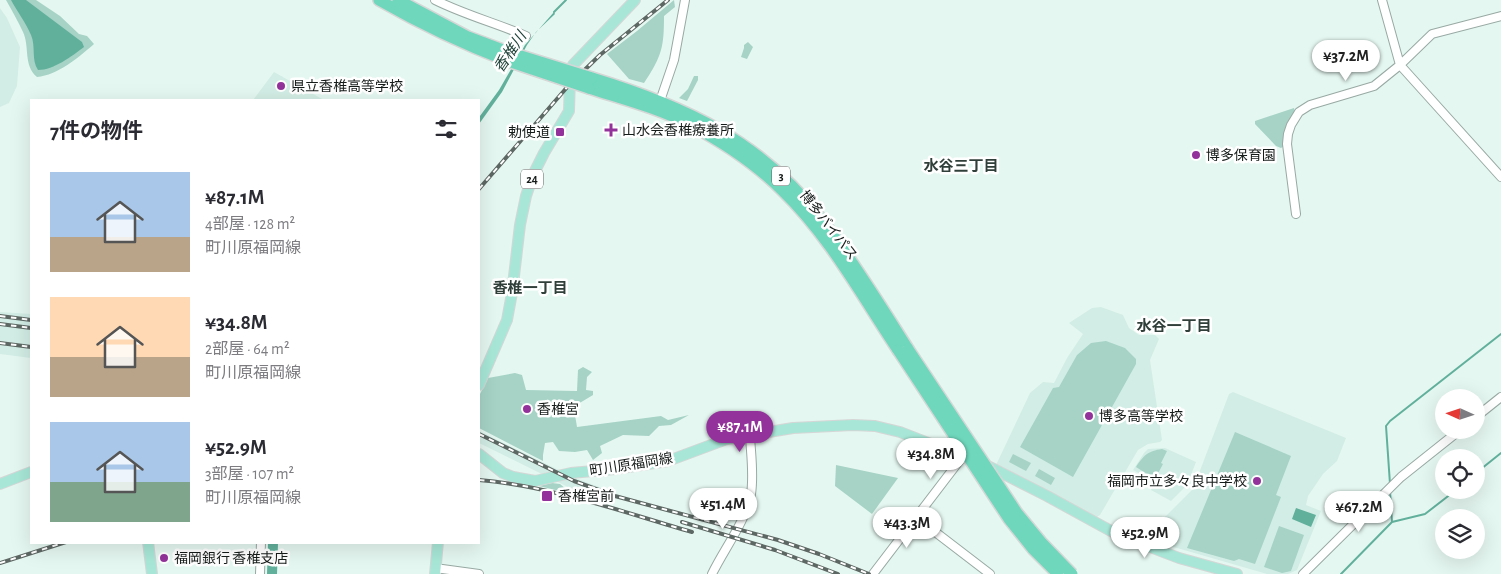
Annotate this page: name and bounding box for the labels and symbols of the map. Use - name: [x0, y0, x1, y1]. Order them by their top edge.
- water label: 香椎川: [491, 27, 530, 75]
- pin: ¥37.2M: [1305, 39, 1387, 82]
- place label: 県立香椎高等学校: [291, 78, 403, 94]
- marker: 県立香椎高等学校: [275, 80, 287, 92]
- marker: 山水会香椎療養所: [604, 123, 618, 137]
- place label: 山水会香椎療養所: [622, 123, 734, 138]
- place label: 勅使道: [508, 125, 550, 140]
- marker: 勅使道: [554, 126, 566, 138]
- place label: 博多保育園: [1206, 147, 1276, 163]
- marker: 博多保育園: [1190, 149, 1202, 161]
- district label: 水谷三丁目: [923, 158, 999, 174]
- road number: 3: [772, 167, 790, 186]
- road number: 24: [521, 170, 543, 188]
- street label: 博多バイパス: [797, 187, 861, 263]
- district label: 香椎一丁目: [492, 280, 568, 296]
- district label: 水谷一丁目: [1136, 318, 1212, 334]
- north arrow: [1435, 389, 1485, 439]
- place label: 香椎宮: [537, 402, 579, 417]
- marker: 香椎宮: [521, 403, 533, 415]
- place label: 博多高等学校: [1099, 408, 1183, 424]
- pin: ¥87.1M: [699, 410, 781, 453]
- marker: 博多高等学校: [1083, 410, 1095, 422]
- pin: ¥34.8M: [890, 438, 972, 480]
- street label: 町川原福岡線: [588, 451, 674, 478]
- place label: 福岡市立多々良中学校: [1107, 474, 1247, 489]
- marker: 福岡市立多々良中学校: [1251, 475, 1263, 487]
- place label: 香椎宮前: [558, 488, 614, 504]
- pin: ¥51.4M: [682, 488, 764, 530]
- marker: 香椎宮前: [540, 489, 554, 503]
- pin: ¥67.2M: [1318, 490, 1400, 533]
- pin: ¥43.3M: [866, 506, 948, 549]
- pin: ¥52.9M: [1104, 516, 1186, 559]
- place label: 福岡銀行 香椎支店: [174, 551, 288, 566]
- marker: 福岡銀行 香椎支店: [158, 552, 170, 564]

